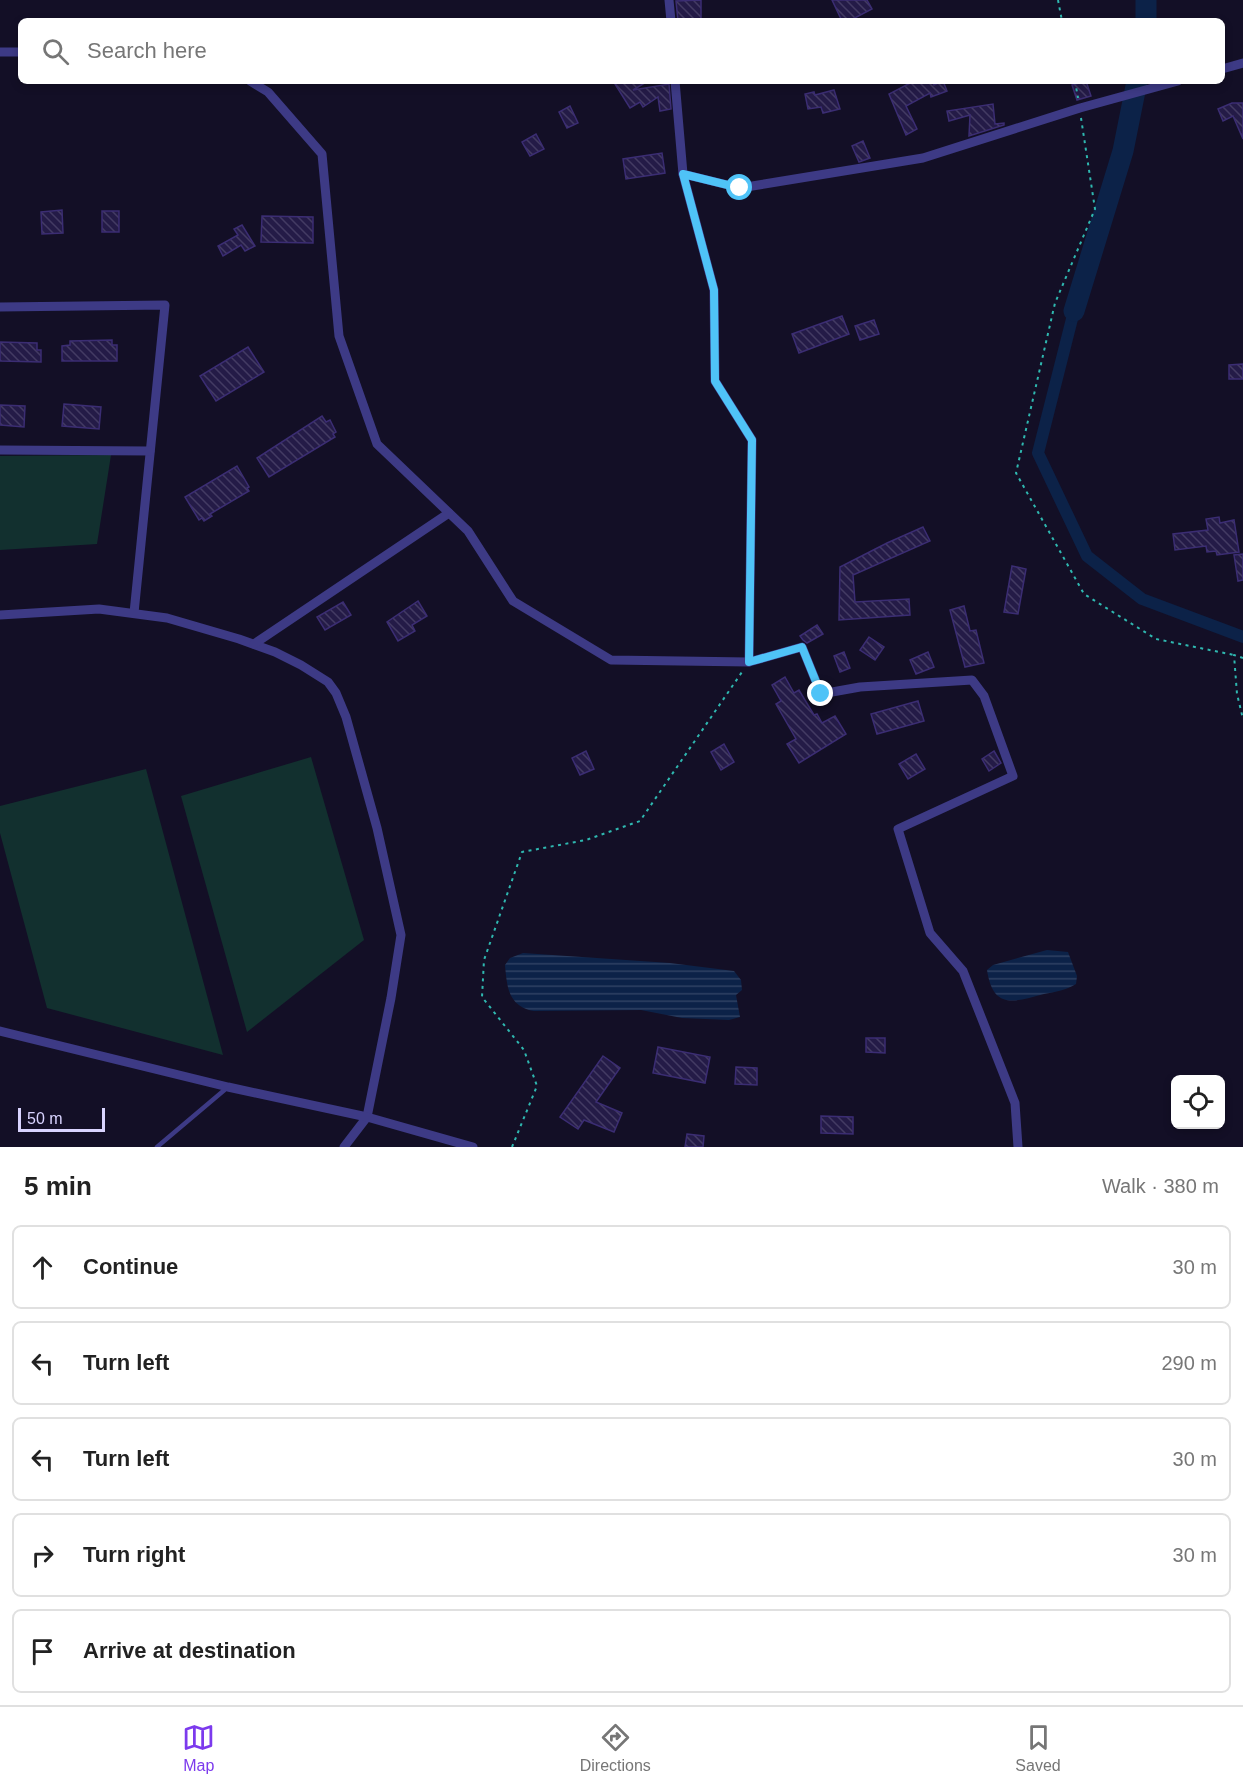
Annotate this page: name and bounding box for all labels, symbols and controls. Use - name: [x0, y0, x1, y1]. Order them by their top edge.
- search box: [18, 18, 1225, 84]
- icon: search: [39, 35, 72, 68]
- text: Search here: [87, 38, 207, 63]
- route start: [726, 174, 752, 200]
- route end: [807, 680, 833, 706]
- map controls: [1171, 1075, 1225, 1129]
- button: locate: [1171, 1075, 1225, 1129]
- scale bar: [18, 1105, 105, 1132]
- text: 50 m: [27, 1110, 63, 1127]
- text: 5 min: [24, 1171, 92, 1201]
- text: Walk · 380 m: [1102, 1175, 1219, 1197]
- icon: ahead: [26, 1251, 59, 1284]
- text: Continue: [83, 1254, 178, 1279]
- text: 30 m: [1173, 1256, 1217, 1278]
- icon: left: [26, 1347, 59, 1380]
- text: Turn left: [83, 1350, 169, 1375]
- text: 290 m: [1161, 1352, 1217, 1374]
- icon: left: [26, 1443, 59, 1476]
- text: Turn left: [83, 1446, 169, 1471]
- text: 30 m: [1173, 1448, 1217, 1470]
- icon: right: [26, 1539, 59, 1572]
- text: Turn right: [83, 1542, 185, 1567]
- text: 30 m: [1173, 1544, 1217, 1566]
- icon: arrive: [26, 1635, 59, 1668]
- text: Arrive at destination: [83, 1638, 296, 1663]
- tab: Map: [182, 1721, 215, 1775]
- tab: Directions: [580, 1721, 651, 1775]
- tab: Saved: [1015, 1721, 1061, 1775]

